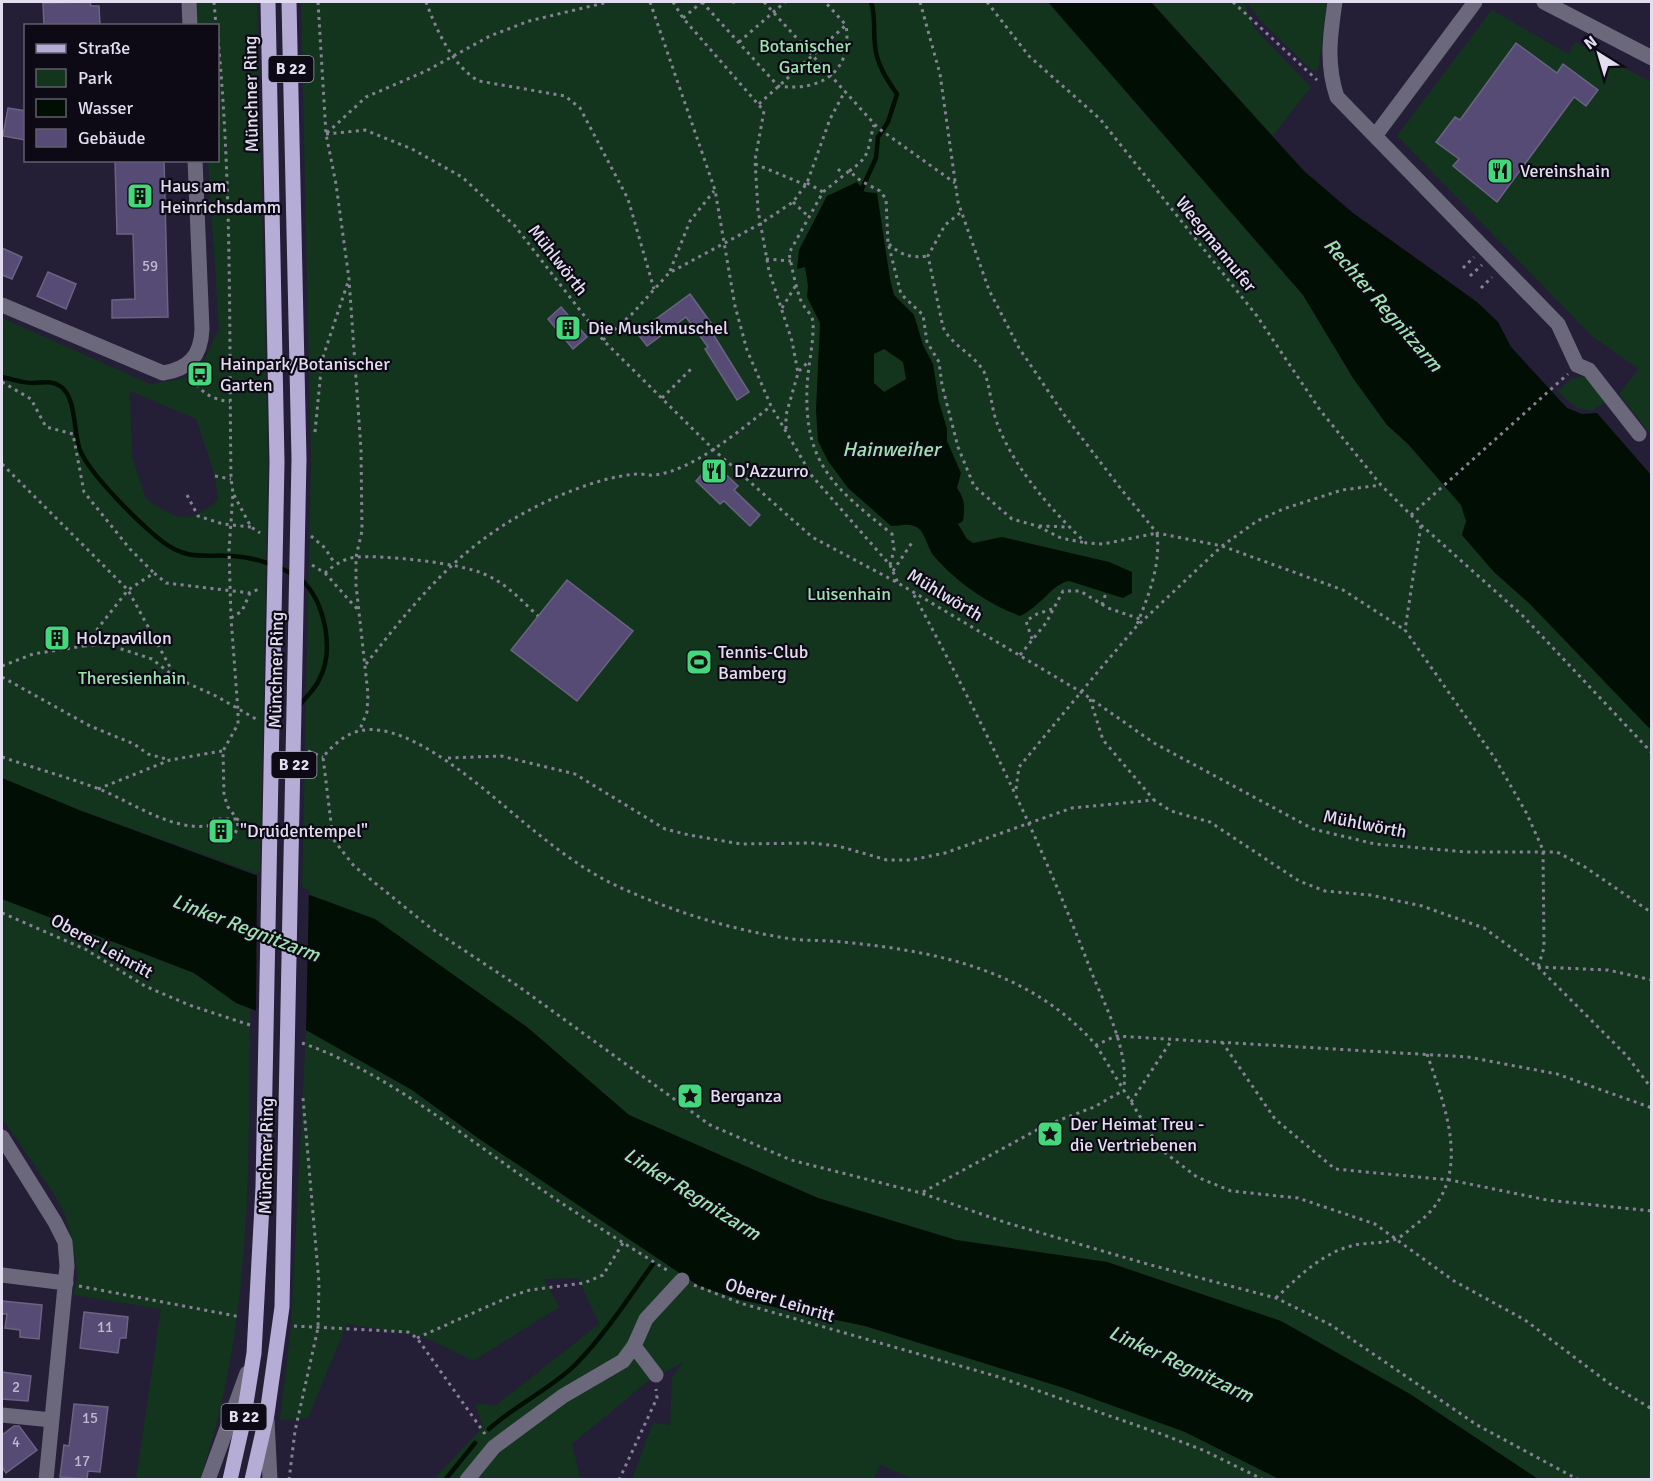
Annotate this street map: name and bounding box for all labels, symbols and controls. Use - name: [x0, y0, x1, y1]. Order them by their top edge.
- legend: [24, 24, 219, 162]
- north arrow: [1569, 24, 1629, 84]
- text: N: [1580, 31, 1601, 54]
- street label: Münchner Ring: [239, 35, 263, 153]
- park label: Botanischer Garten: [759, 35, 851, 78]
- text: Straße: [78, 37, 130, 59]
- road number: B 22: [268, 56, 314, 82]
- text: Park: [78, 67, 113, 89]
- text: Wasser: [78, 97, 134, 119]
- text: Gebäude: [78, 127, 146, 149]
- restaurant icon: Vereinshain: [1485, 156, 1515, 186]
- place label: Vereinshain: [1520, 160, 1610, 182]
- place label: Haus am Heinrichsdamm: [160, 175, 281, 218]
- building icon: Haus am Heinrichsdamm: [125, 181, 155, 211]
- street label: Weegmannufer: [1171, 192, 1261, 297]
- street label: Mühlwörth: [523, 220, 593, 300]
- water label: Rechter Regnitzarm: [1318, 233, 1449, 378]
- house number: 59: [142, 257, 158, 275]
- building icon: Die Musikmuschel: [553, 313, 583, 343]
- place label: Die Musikmuschel: [588, 317, 728, 339]
- place label: Hainpark/Botanischer Garten: [220, 353, 390, 396]
- bus stop icon: Hainpark/Botanischer Garten: [185, 359, 215, 389]
- water label: Hainweiher: [842, 437, 942, 462]
- restaurant icon: D'Azzurro: [699, 456, 729, 486]
- place label: D'Azzurro: [734, 460, 809, 482]
- street label: Mühlwörth: [903, 564, 987, 626]
- park label: Luisenhain: [807, 583, 891, 605]
- street label: Münchner Ring: [264, 611, 288, 729]
- building icon: Holzpavillon: [42, 623, 72, 653]
- place label: Holzpavillon: [76, 627, 172, 649]
- place label: Tennis-Club Bamberg: [718, 641, 808, 684]
- sports icon: Tennis-Club Bamberg: [684, 647, 714, 677]
- park label: Theresienhain: [78, 667, 186, 689]
- road number: B 22: [272, 752, 316, 778]
- street label: Mühlwörth: [1321, 805, 1409, 843]
- building icon: "Druidentempel": [206, 816, 236, 846]
- place label: "Druidentempel": [240, 820, 368, 842]
- water label: Linker Regnitzarm: [169, 888, 324, 968]
- street label: Oberer Leinritt: [47, 909, 157, 983]
- place icon: Berganza: [675, 1081, 705, 1111]
- place label: Berganza: [710, 1085, 782, 1107]
- street label: Münchner Ring: [254, 1097, 278, 1215]
- place label: Der Heimat Treu - die Vertriebenen: [1070, 1113, 1204, 1156]
- place icon: Der Heimat Treu - die Vertriebenen: [1035, 1119, 1065, 1149]
- water label: Linker Regnitzarm: [619, 1142, 766, 1246]
- street label: Oberer Leinritt: [723, 1273, 837, 1327]
- house number: 11: [97, 1318, 113, 1336]
- water label: Linker Regnitzarm: [1105, 1320, 1258, 1409]
- house number: 2: [12, 1378, 20, 1396]
- road number: B 22: [222, 1404, 266, 1430]
- house number: 15: [82, 1409, 98, 1427]
- house number: 4: [12, 1433, 20, 1451]
- house number: 17: [74, 1452, 90, 1470]

